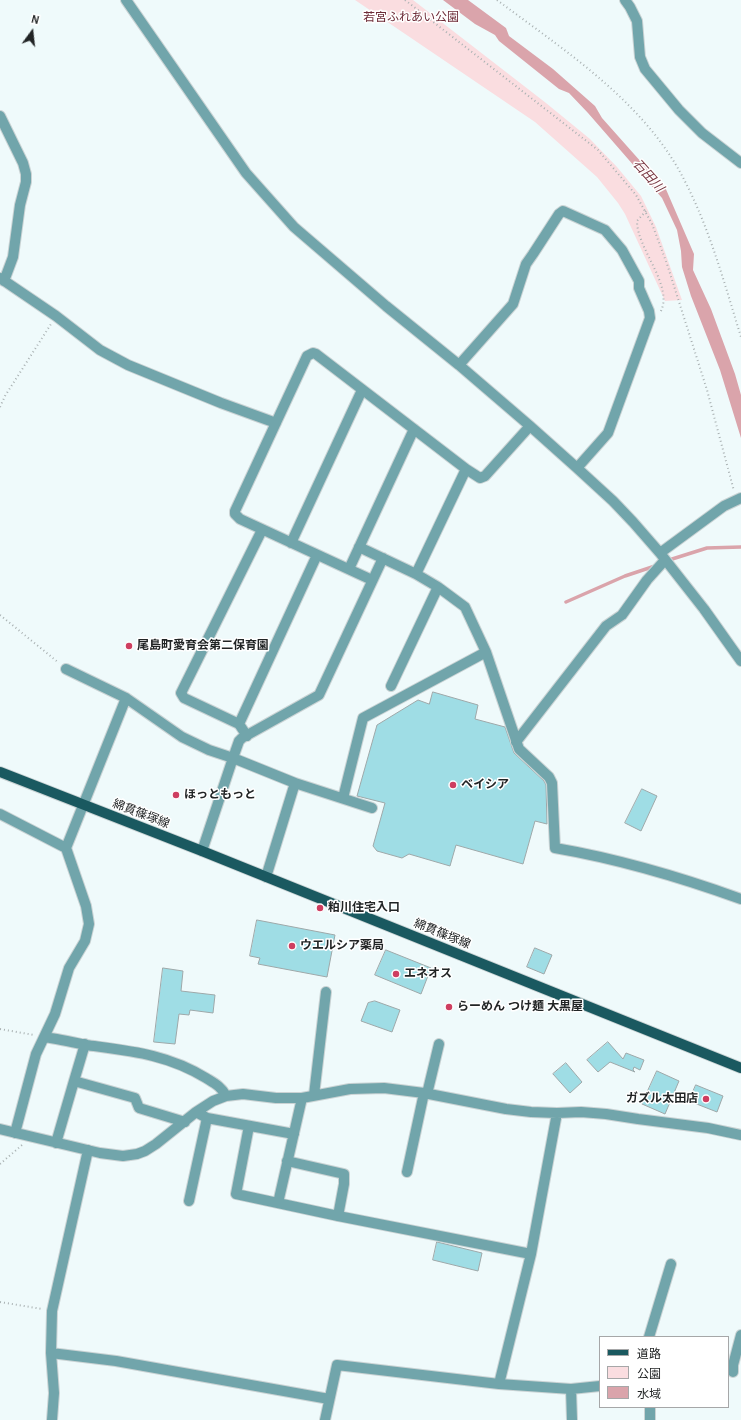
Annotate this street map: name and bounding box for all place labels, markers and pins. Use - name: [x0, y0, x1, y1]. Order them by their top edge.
- place label: 尾島町愛育会第二保育園: [137, 639, 269, 653]
- marker: 尾島町愛育会第二保育園: [124, 641, 134, 651]
- place label: ベイシア: [461, 778, 509, 792]
- marker: ベイシア: [448, 780, 458, 790]
- place label: ほっともっと: [184, 788, 256, 802]
- marker: ほっともっと: [171, 790, 181, 800]
- place label: 粕川住宅入口: [328, 901, 400, 915]
- marker: 粕川住宅入口: [315, 903, 325, 913]
- place label: ウエルシア薬局: [300, 939, 384, 953]
- marker: ウエルシア薬局: [287, 941, 297, 951]
- place label: エネオス: [404, 967, 452, 981]
- marker: エネオス: [391, 969, 401, 979]
- place label: らーめん つけ麺 大黒屋: [457, 1000, 583, 1014]
- marker: らーめん つけ麺 大黒屋: [444, 1002, 454, 1012]
- place label: ガズル太田店: [626, 1092, 698, 1106]
- marker: ガズル太田店: [701, 1094, 711, 1104]

